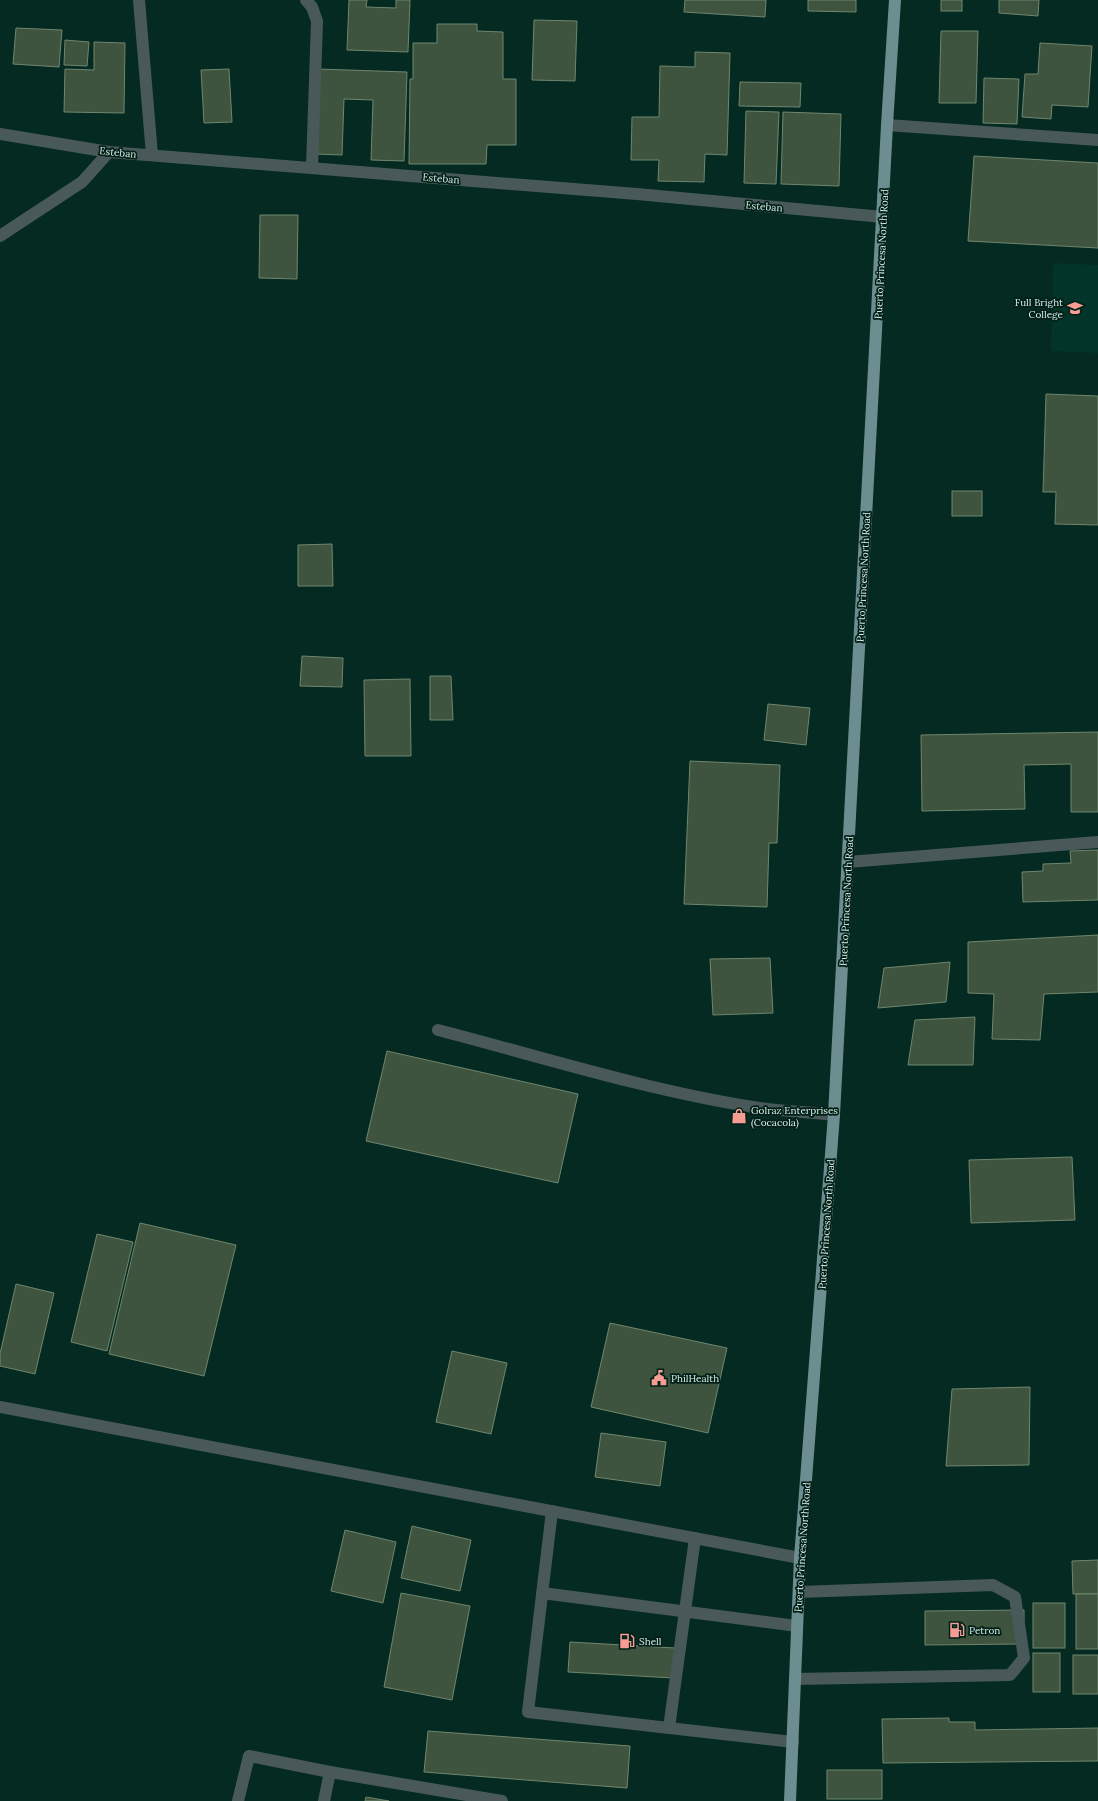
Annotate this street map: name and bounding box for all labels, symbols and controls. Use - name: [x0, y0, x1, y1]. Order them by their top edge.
- street label: Esteban: [99, 144, 137, 161]
- street label: Esteban: [422, 170, 460, 187]
- street label: Puerto Princesa North Road: [872, 189, 891, 319]
- street label: Esteban: [745, 198, 783, 215]
- place label: Full Bright College: [1015, 296, 1064, 321]
- school or university icon: Full Bright College: [1066, 299, 1084, 317]
- street label: Puerto Princesa North Road: [854, 512, 873, 642]
- street label: Puerto Princesa North Road: [837, 836, 856, 966]
- place label: Golraz Enterprises (Cocacola): [751, 1104, 838, 1129]
- shop icon: Golraz Enterprises (Cocacola): [730, 1107, 748, 1125]
- street label: Puerto Princesa North Road: [815, 1159, 838, 1289]
- public building icon: PhilHealth: [650, 1369, 668, 1387]
- place label: PhilHealth: [671, 1372, 719, 1385]
- street label: Puerto Princesa North Road: [791, 1482, 814, 1612]
- fuel station icon: Petron: [948, 1621, 966, 1639]
- place label: Petron: [969, 1624, 1000, 1637]
- fuel station icon: Shell: [618, 1632, 636, 1650]
- place label: Shell: [639, 1635, 662, 1648]

